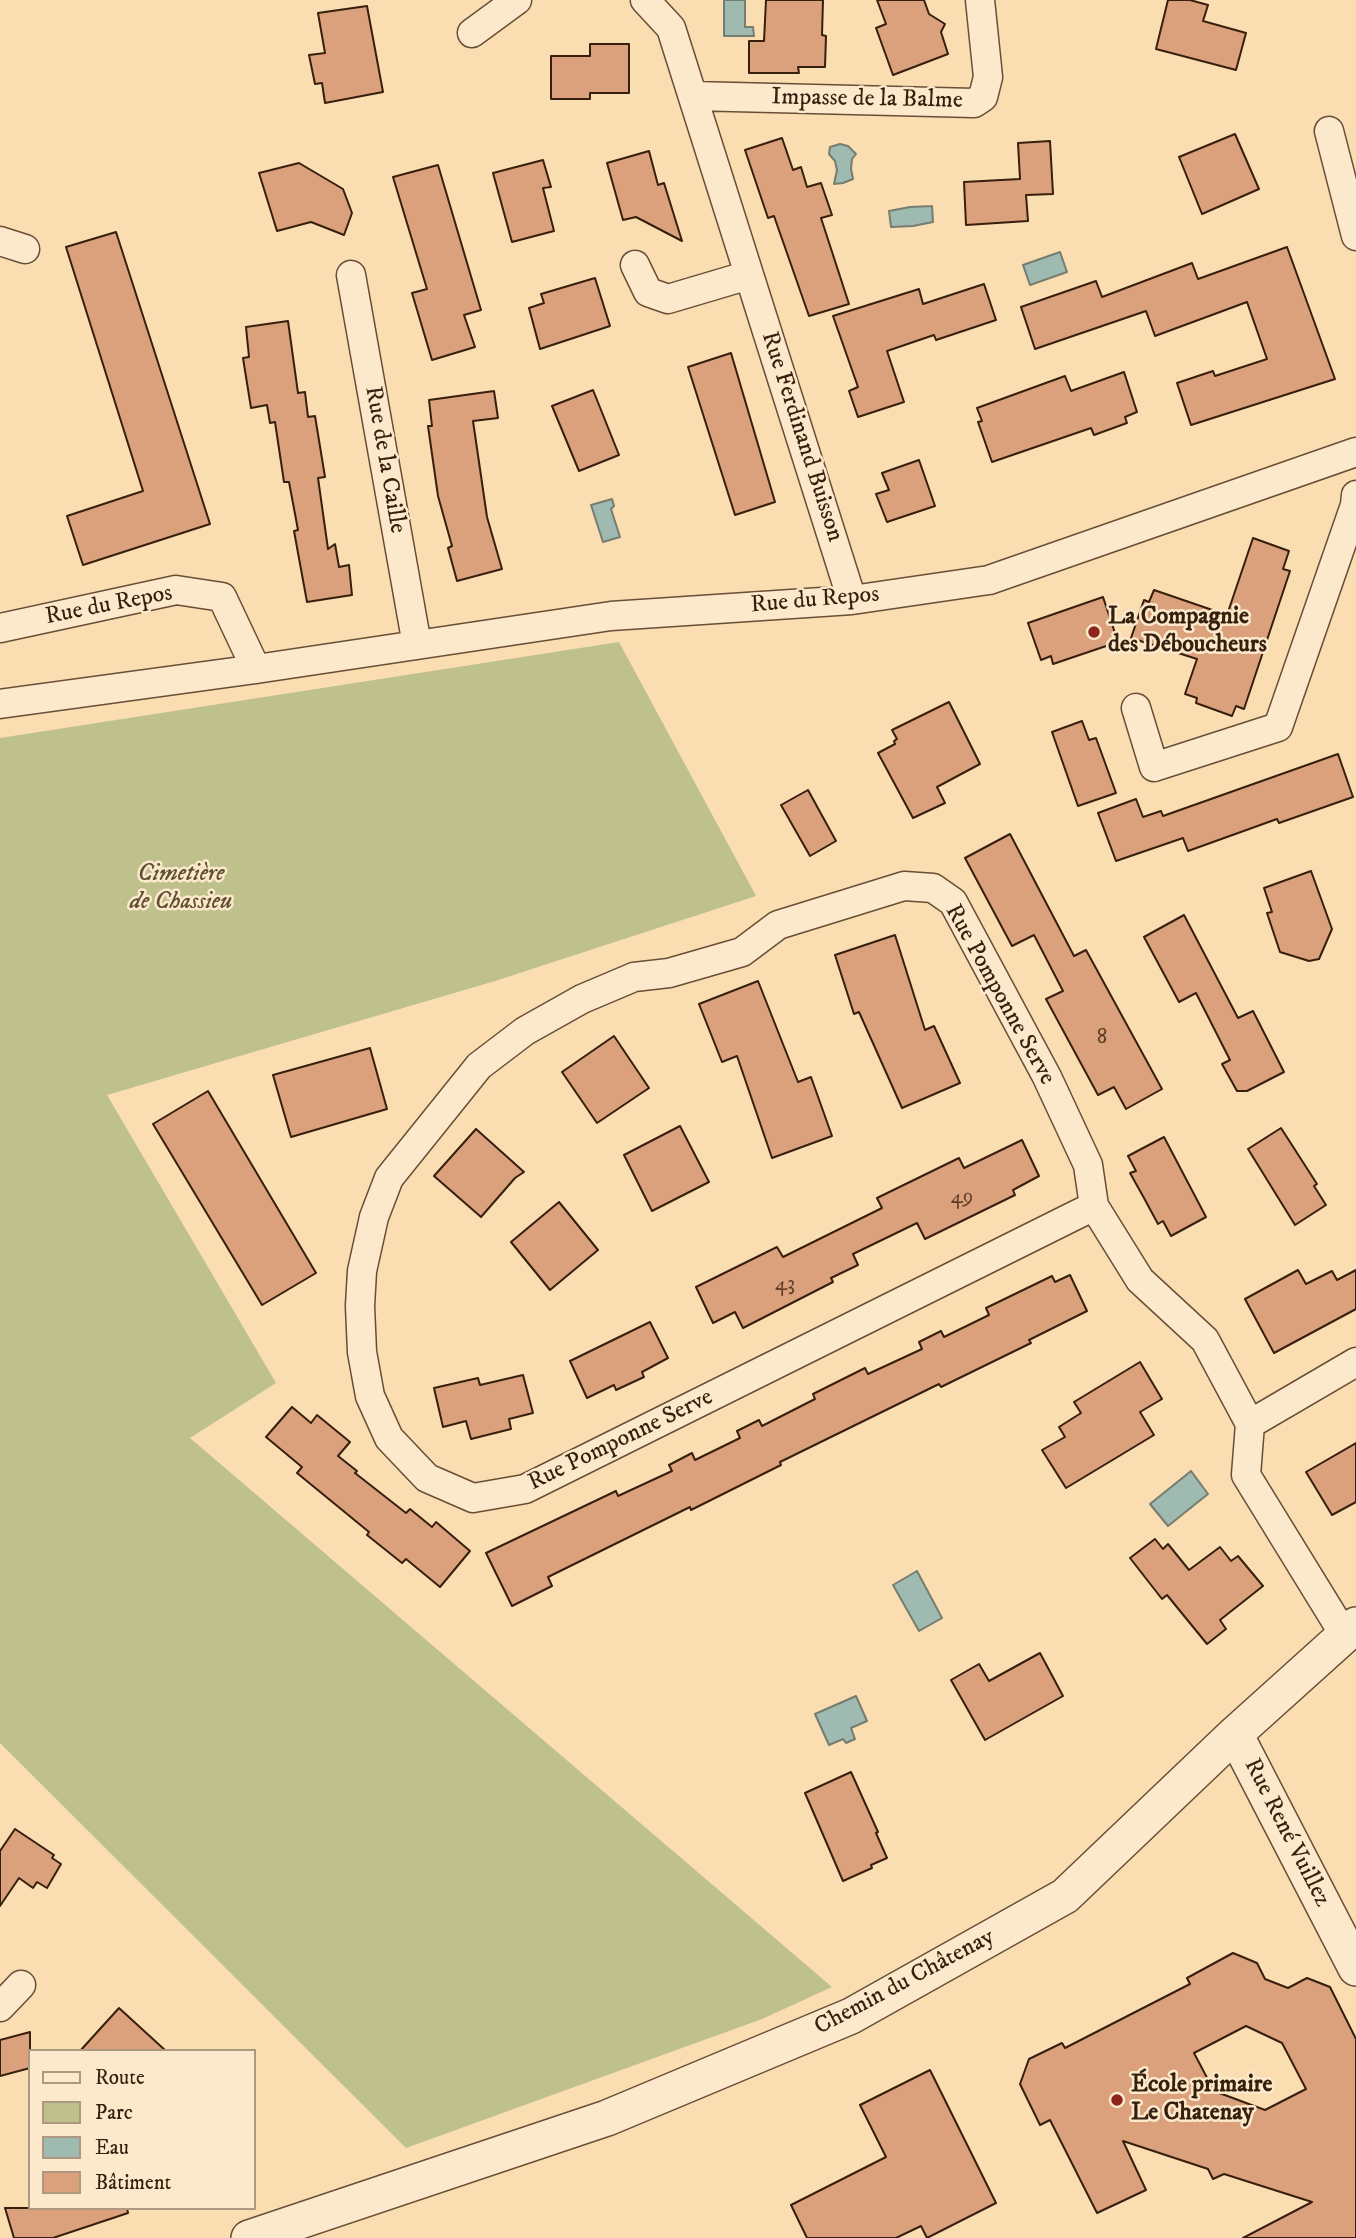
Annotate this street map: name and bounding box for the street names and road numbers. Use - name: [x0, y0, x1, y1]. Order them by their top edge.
- street label: Impasse de la Balme: [771, 84, 963, 116]
- street label: Rue Ferdinand Buisson: [753, 328, 849, 546]
- street label: Rue de la Caille: [357, 384, 411, 536]
- street label: Rue du Repos: [43, 580, 175, 632]
- street label: Rue du Repos: [750, 581, 880, 621]
- street label: Rue Pomponne Serve: [937, 900, 1061, 1090]
- street label: Rue Pomponne Serve: [524, 1384, 718, 1498]
- street label: Rue René Vuillez: [1236, 1754, 1336, 1912]
- street label: Chemin du Châtenay: [810, 1923, 1000, 2043]

